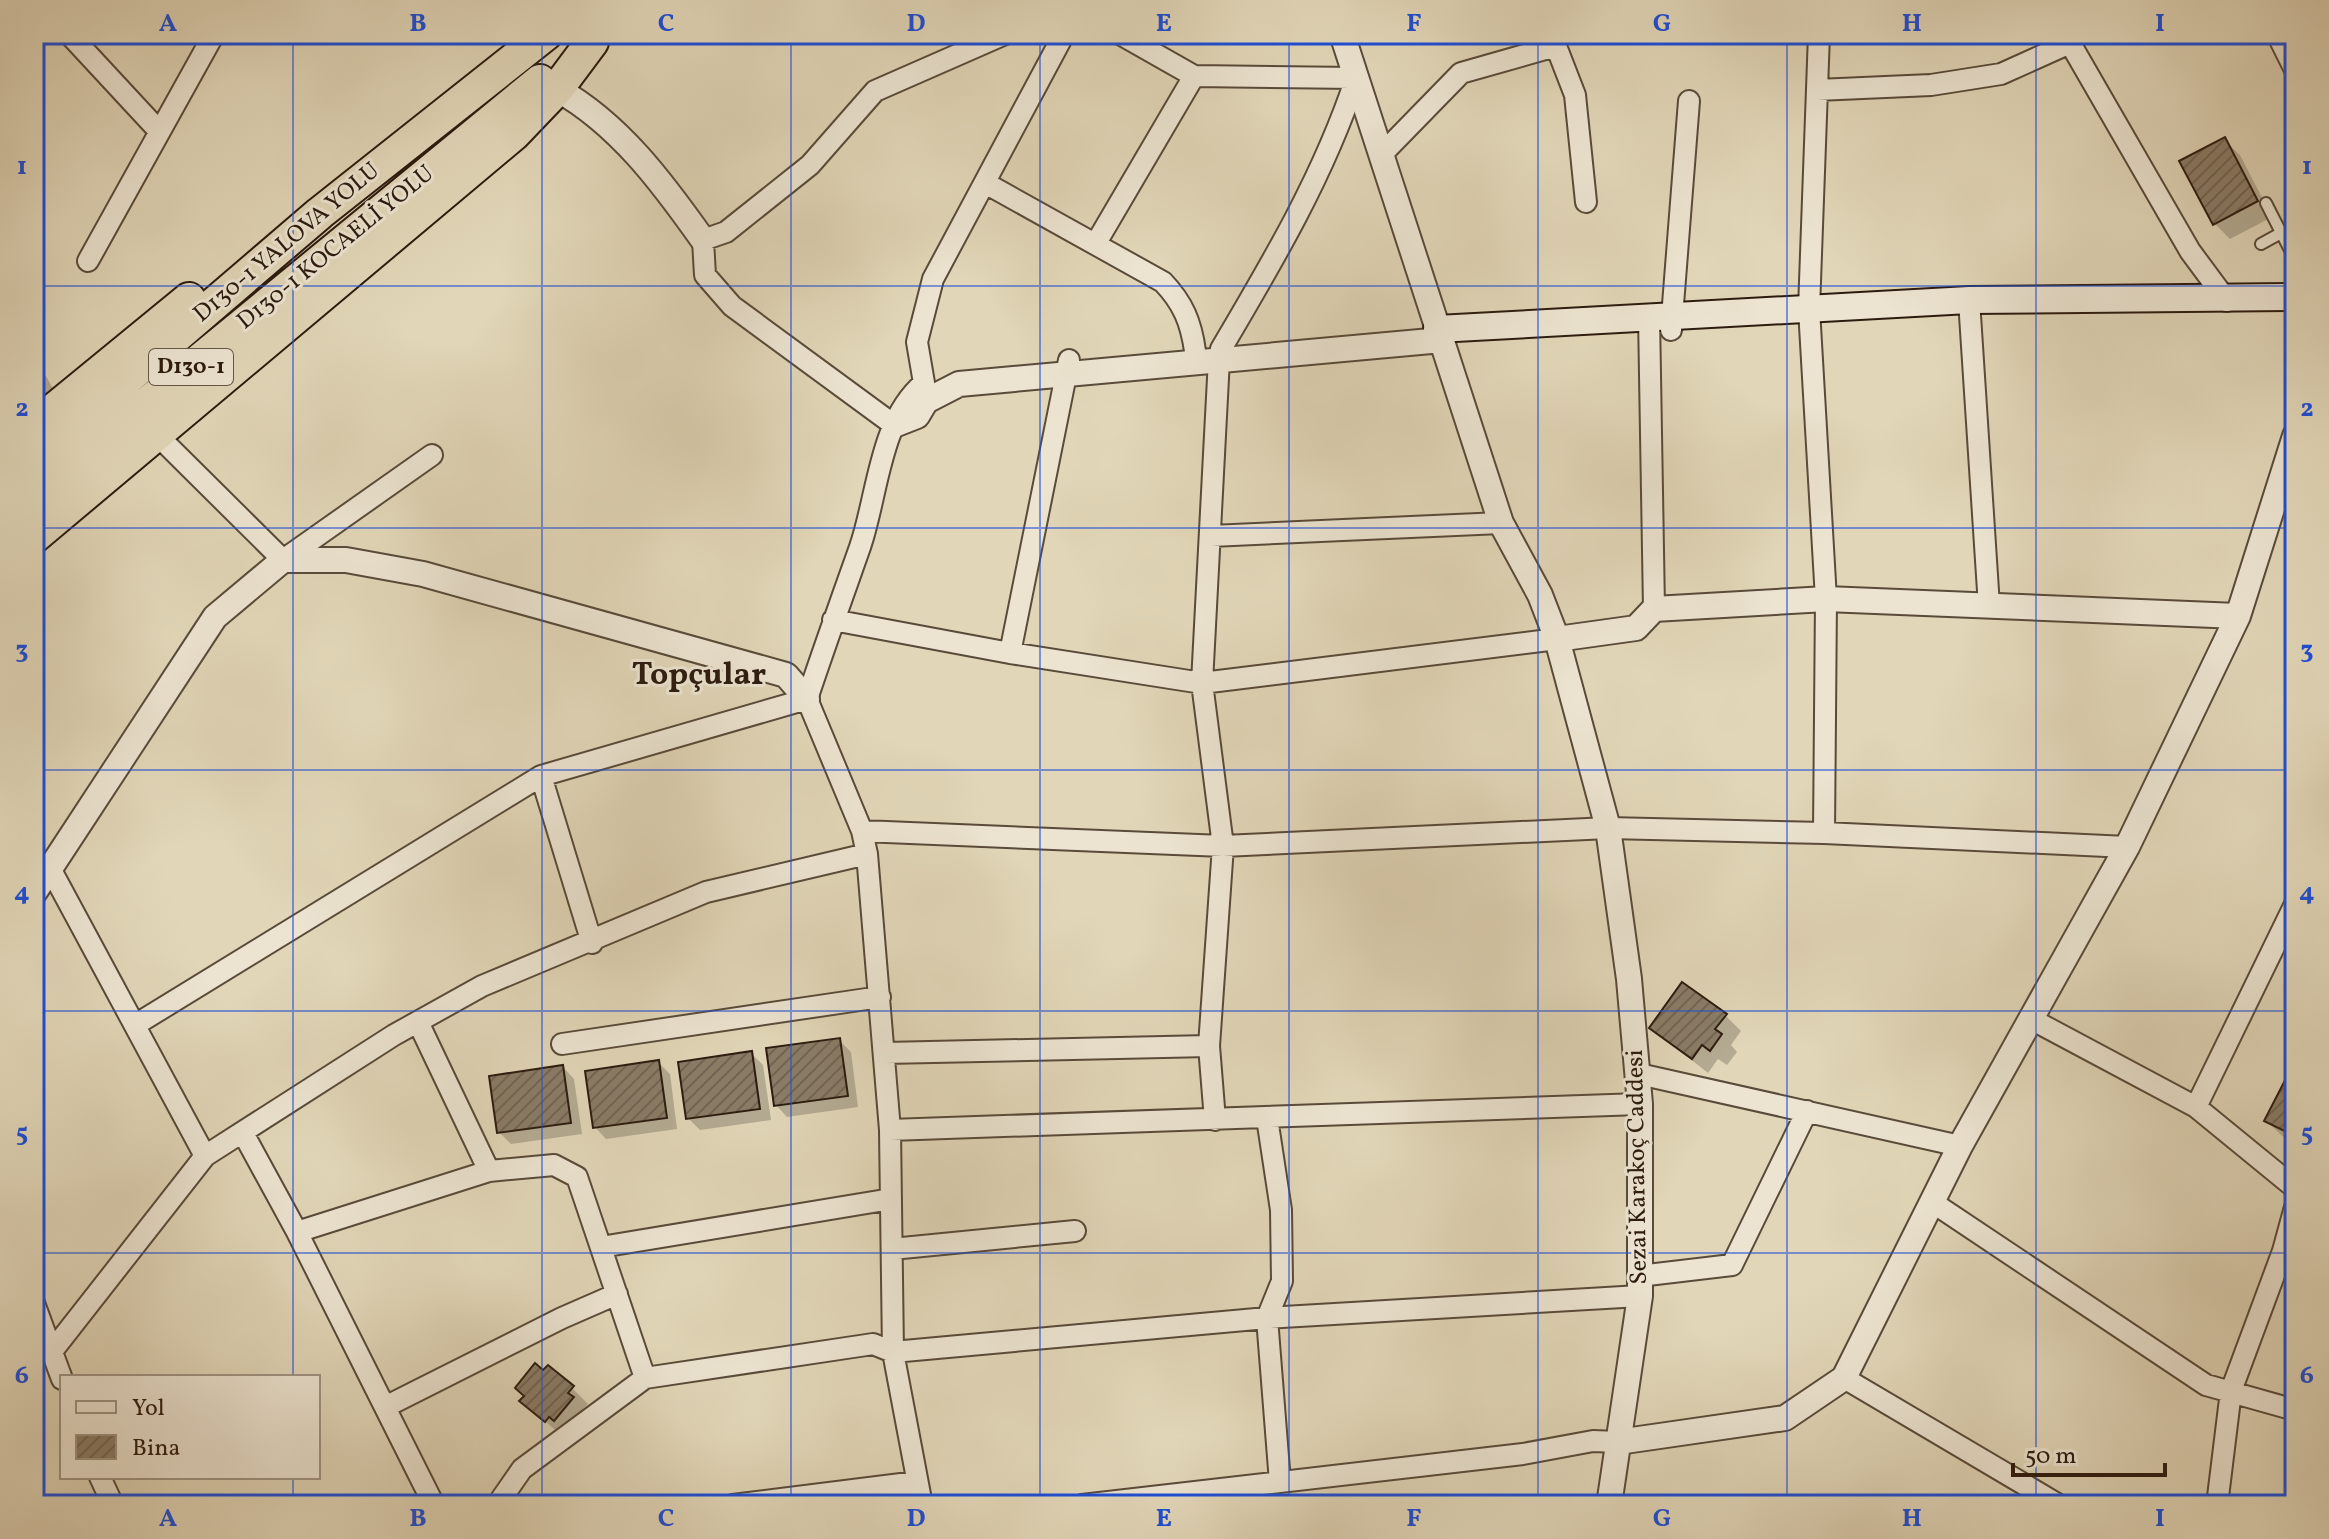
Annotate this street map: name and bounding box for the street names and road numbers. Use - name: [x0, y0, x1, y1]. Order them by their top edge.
- street label: D130-1 YALOVA YOLU: [187, 155, 387, 331]
- street label: D130-1 KOCAELİ YOLU: [230, 158, 442, 338]
- road number: D130-1: [149, 349, 233, 385]
- street label: Sezai Karakoç Caddesi: [1619, 1049, 1657, 1285]

